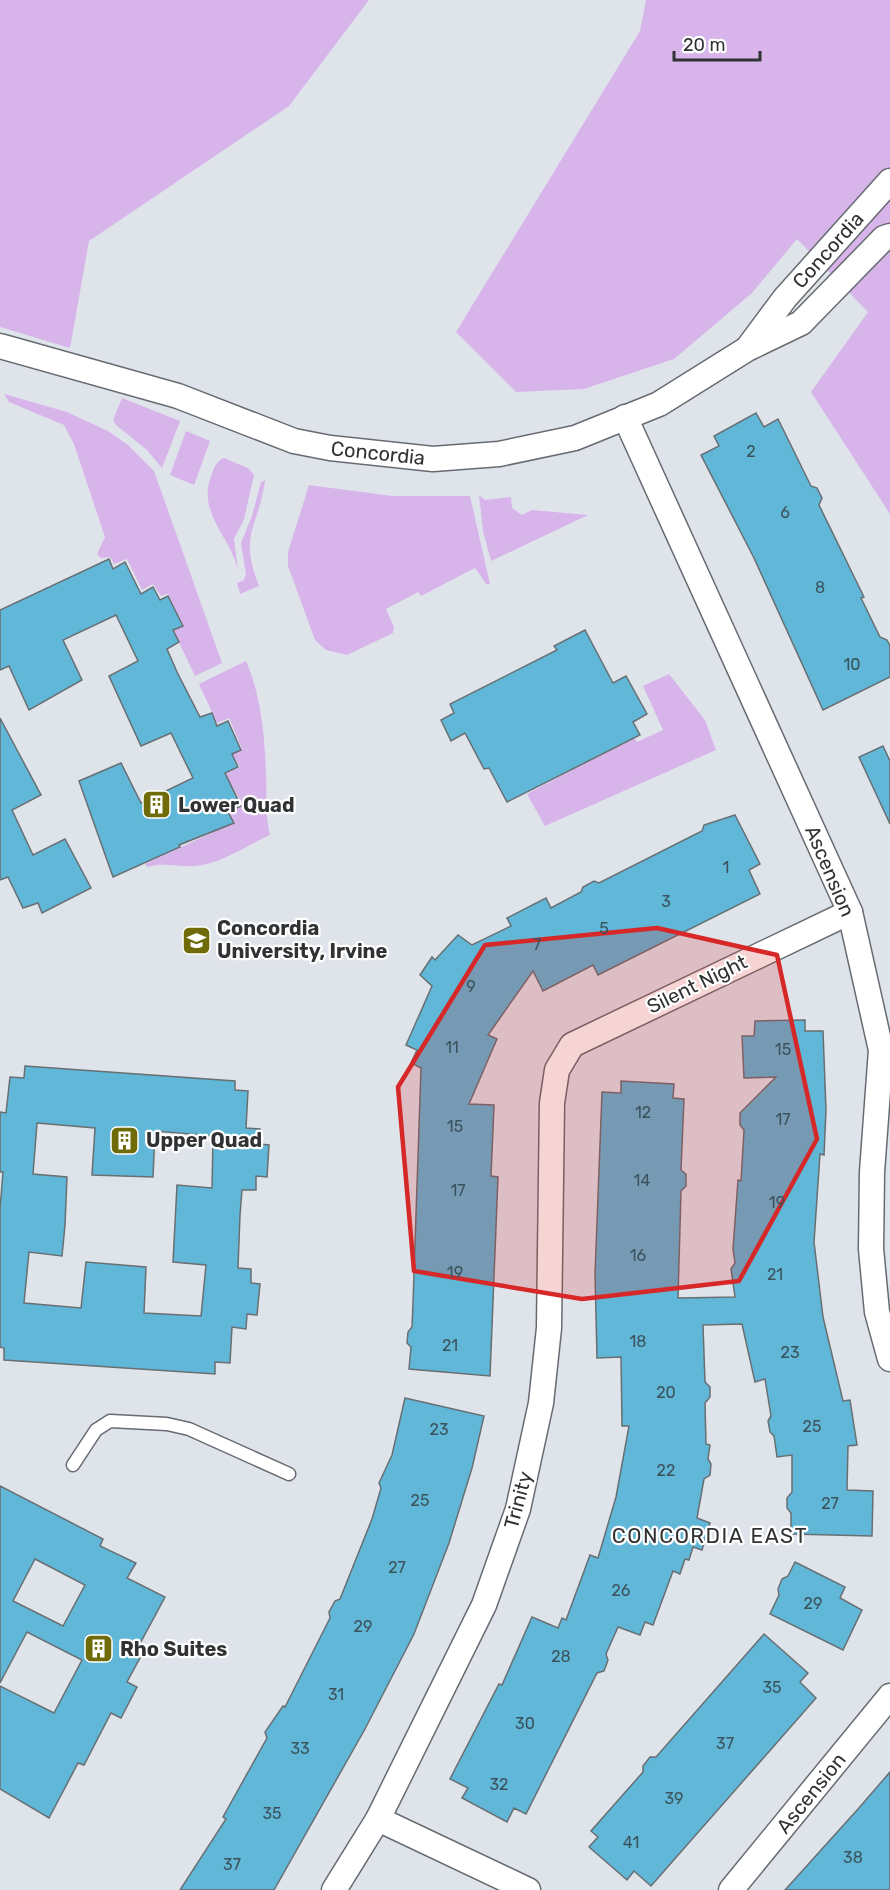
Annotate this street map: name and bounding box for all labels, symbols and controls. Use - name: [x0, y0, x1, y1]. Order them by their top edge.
- scale bar: [674, 24, 760, 62]
- text: 20 m: [683, 34, 725, 56]
- street label: Concordia: [787, 207, 869, 293]
- street label: Concordia: [330, 436, 426, 470]
- house number: 2: [746, 442, 756, 461]
- house number: 6: [780, 503, 790, 522]
- house number: 8: [815, 578, 825, 597]
- house number: 10: [843, 655, 861, 674]
- building icon: Lower Quad: [141, 789, 173, 821]
- place label: Lower Quad: [178, 793, 295, 817]
- street label: Ascension: [800, 822, 860, 920]
- house number: 1: [723, 858, 729, 877]
- house number: 3: [661, 892, 671, 911]
- place label: Concordia University, Irvine: [217, 916, 387, 963]
- house number: 5: [599, 919, 609, 938]
- school or university icon: Concordia University, Irvine: [180, 924, 212, 956]
- house number: 7: [533, 935, 541, 954]
- street label: Silent Night: [643, 949, 751, 1019]
- house number: 9: [466, 977, 476, 996]
- house number: 11: [445, 1038, 459, 1057]
- house number: 15: [775, 1040, 791, 1059]
- house number: 12: [635, 1103, 651, 1122]
- house number: 17: [775, 1110, 791, 1129]
- house number: 15: [447, 1117, 463, 1136]
- building icon: Upper Quad: [109, 1124, 141, 1156]
- place label: Upper Quad: [146, 1128, 262, 1152]
- house number: 14: [634, 1171, 650, 1190]
- house number: 17: [450, 1181, 466, 1200]
- house number: 19: [769, 1193, 785, 1212]
- house number: 16: [630, 1246, 647, 1265]
- house number: 19: [447, 1263, 463, 1282]
- house number: 21: [767, 1265, 783, 1284]
- house number: 18: [629, 1332, 647, 1351]
- house number: 21: [442, 1336, 458, 1355]
- house number: 23: [780, 1343, 800, 1362]
- house number: 20: [656, 1383, 676, 1402]
- house number: 25: [803, 1417, 821, 1436]
- house number: 23: [429, 1420, 449, 1439]
- house number: 22: [657, 1461, 675, 1480]
- street label: Trinity: [499, 1469, 537, 1531]
- house number: 25: [411, 1491, 429, 1510]
- house number: 27: [821, 1494, 839, 1513]
- district label: CONCORDIA EAST: [612, 1523, 808, 1548]
- house number: 27: [388, 1558, 406, 1577]
- house number: 26: [611, 1581, 631, 1600]
- house number: 29: [804, 1594, 822, 1613]
- house number: 29: [354, 1617, 372, 1636]
- building icon: Rho Suites: [83, 1633, 115, 1665]
- place label: Rho Suites: [120, 1637, 227, 1661]
- house number: 28: [551, 1647, 571, 1666]
- house number: 35: [762, 1678, 782, 1697]
- house number: 31: [328, 1685, 344, 1704]
- house number: 30: [515, 1714, 535, 1733]
- house number: 37: [716, 1734, 734, 1753]
- house number: 33: [290, 1739, 310, 1758]
- street label: Ascension: [771, 1748, 851, 1838]
- house number: 32: [489, 1775, 509, 1794]
- house number: 39: [664, 1789, 684, 1808]
- house number: 35: [262, 1804, 282, 1823]
- house number: 41: [623, 1833, 639, 1852]
- house number: 38: [843, 1848, 863, 1867]
- house number: 37: [223, 1855, 241, 1874]

